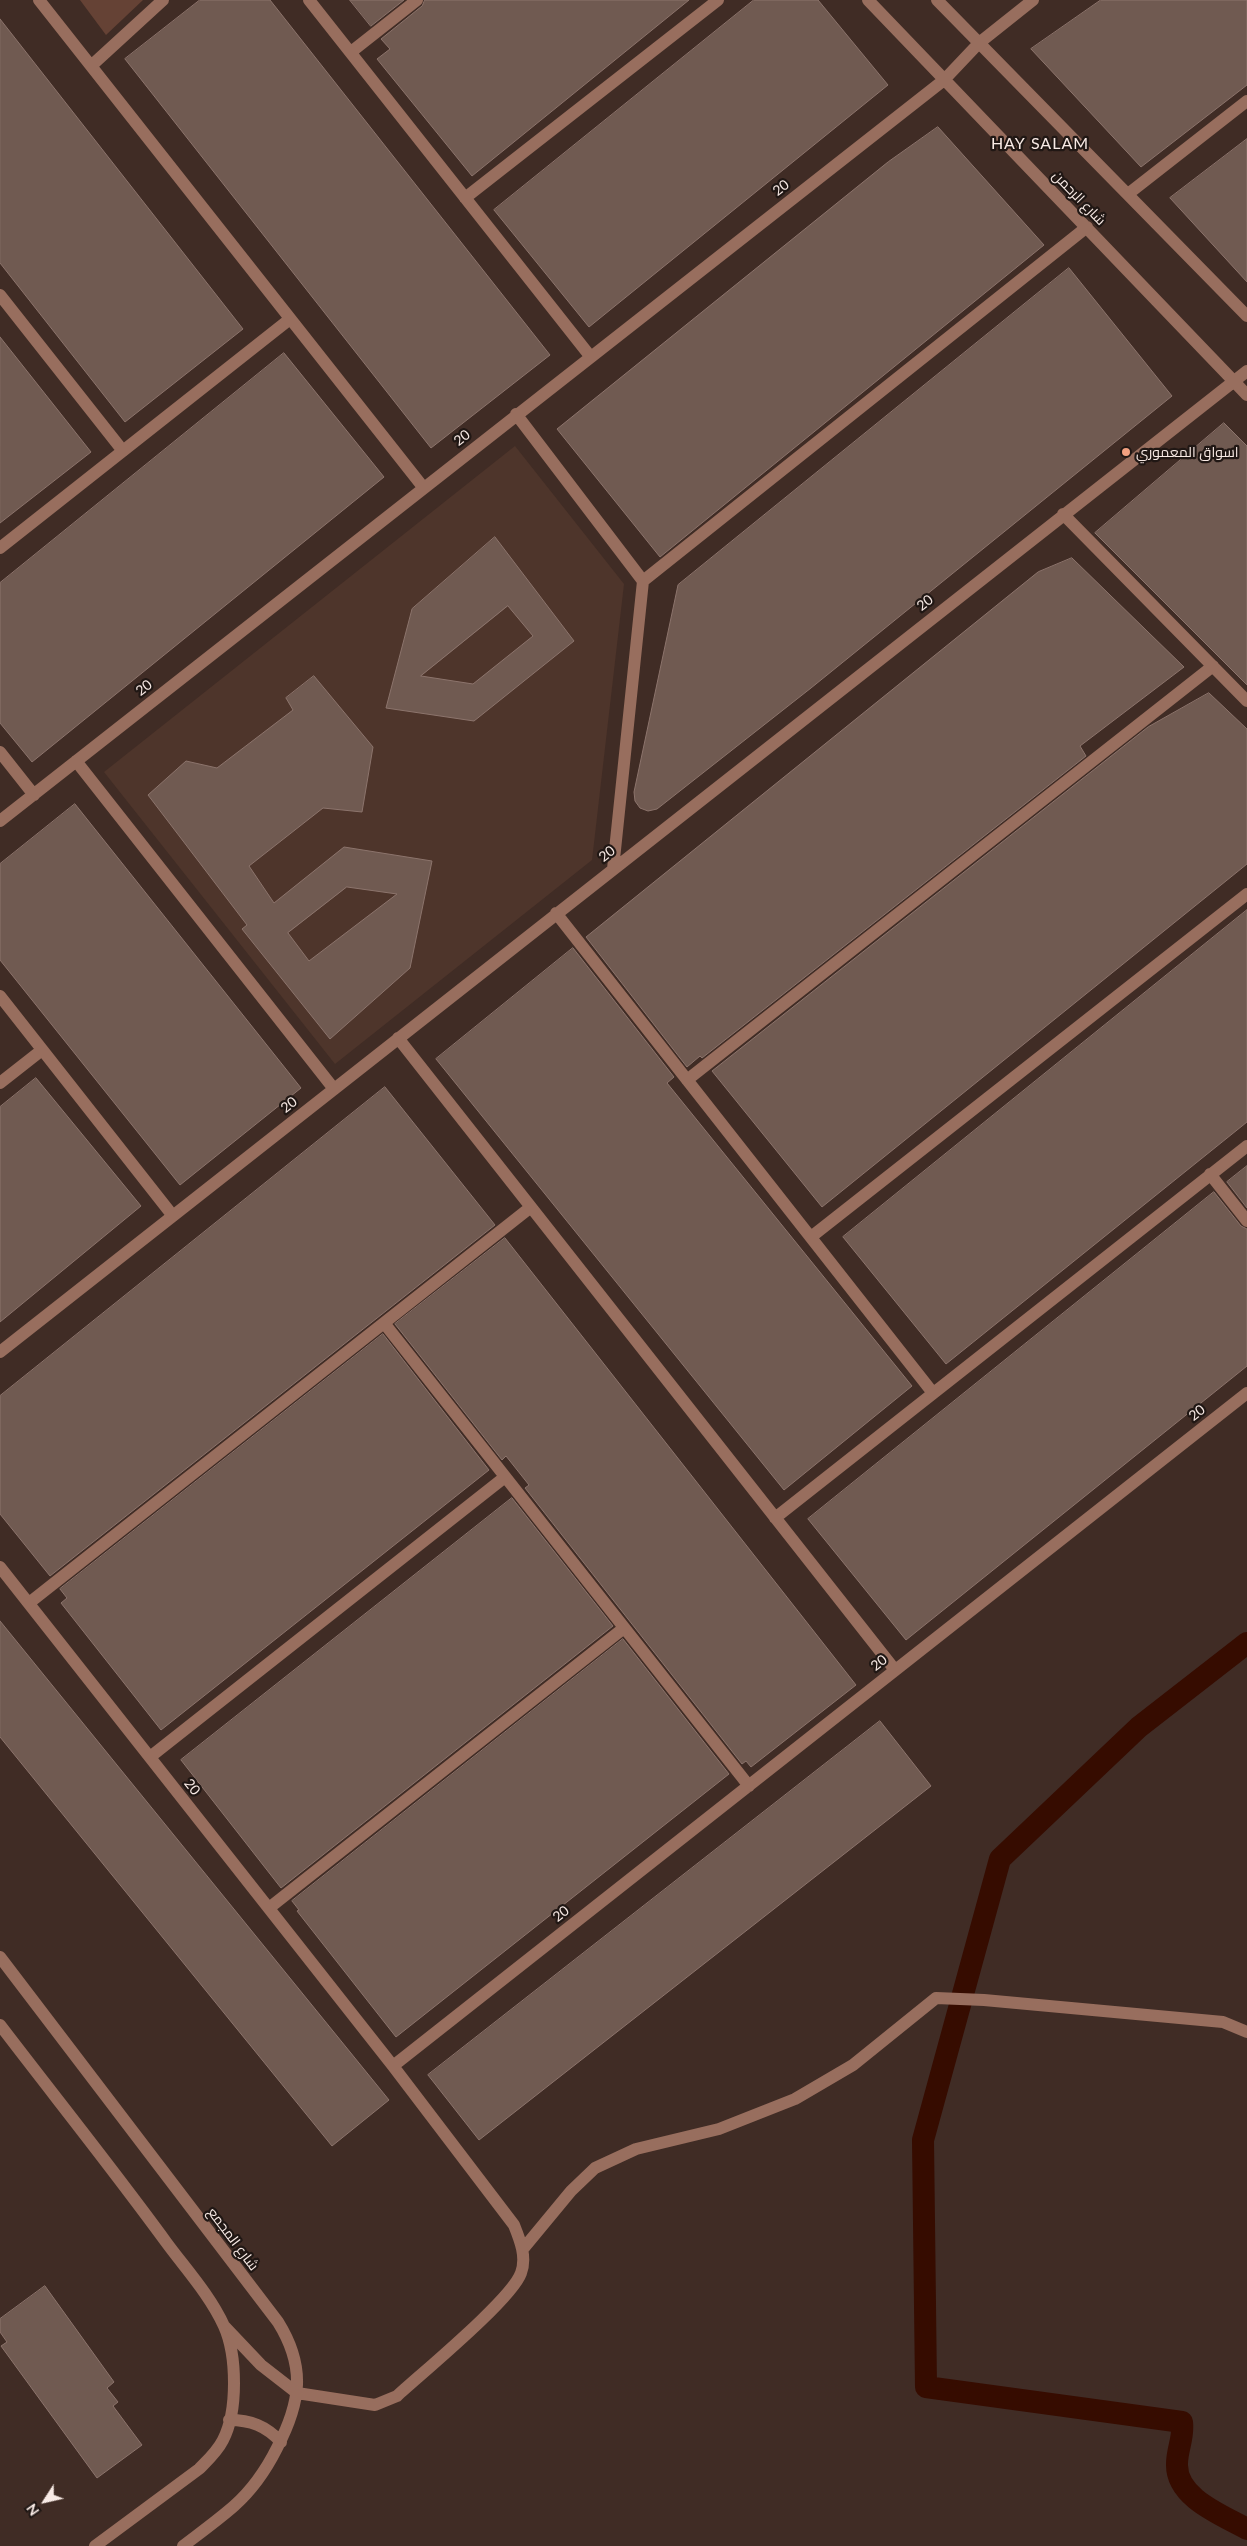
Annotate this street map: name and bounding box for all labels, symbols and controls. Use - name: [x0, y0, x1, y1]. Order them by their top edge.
- district label: HAY SALAM: [990, 134, 1090, 154]
- street label: شارع الرحمن: [1049, 167, 1109, 229]
- street label: 20: [769, 176, 793, 200]
- street label: 20: [450, 426, 474, 450]
- place label: اسواق المعموري: [1136, 444, 1239, 460]
- marker: اسواق المعموري: [1120, 446, 1132, 458]
- street label: 20: [913, 591, 937, 615]
- street label: 20: [132, 676, 156, 700]
- street label: 20: [595, 842, 619, 866]
- street label: 20: [277, 1093, 301, 1117]
- street label: 20: [1185, 1401, 1209, 1425]
- street label: 20: [867, 1651, 891, 1675]
- street label: 20: [180, 1775, 204, 1799]
- street label: 20: [549, 1902, 573, 1926]
- street label: شارع المجمع: [204, 2204, 262, 2274]
- north arrow: [20, 2476, 70, 2526]
- text: N: [22, 2501, 42, 2519]

